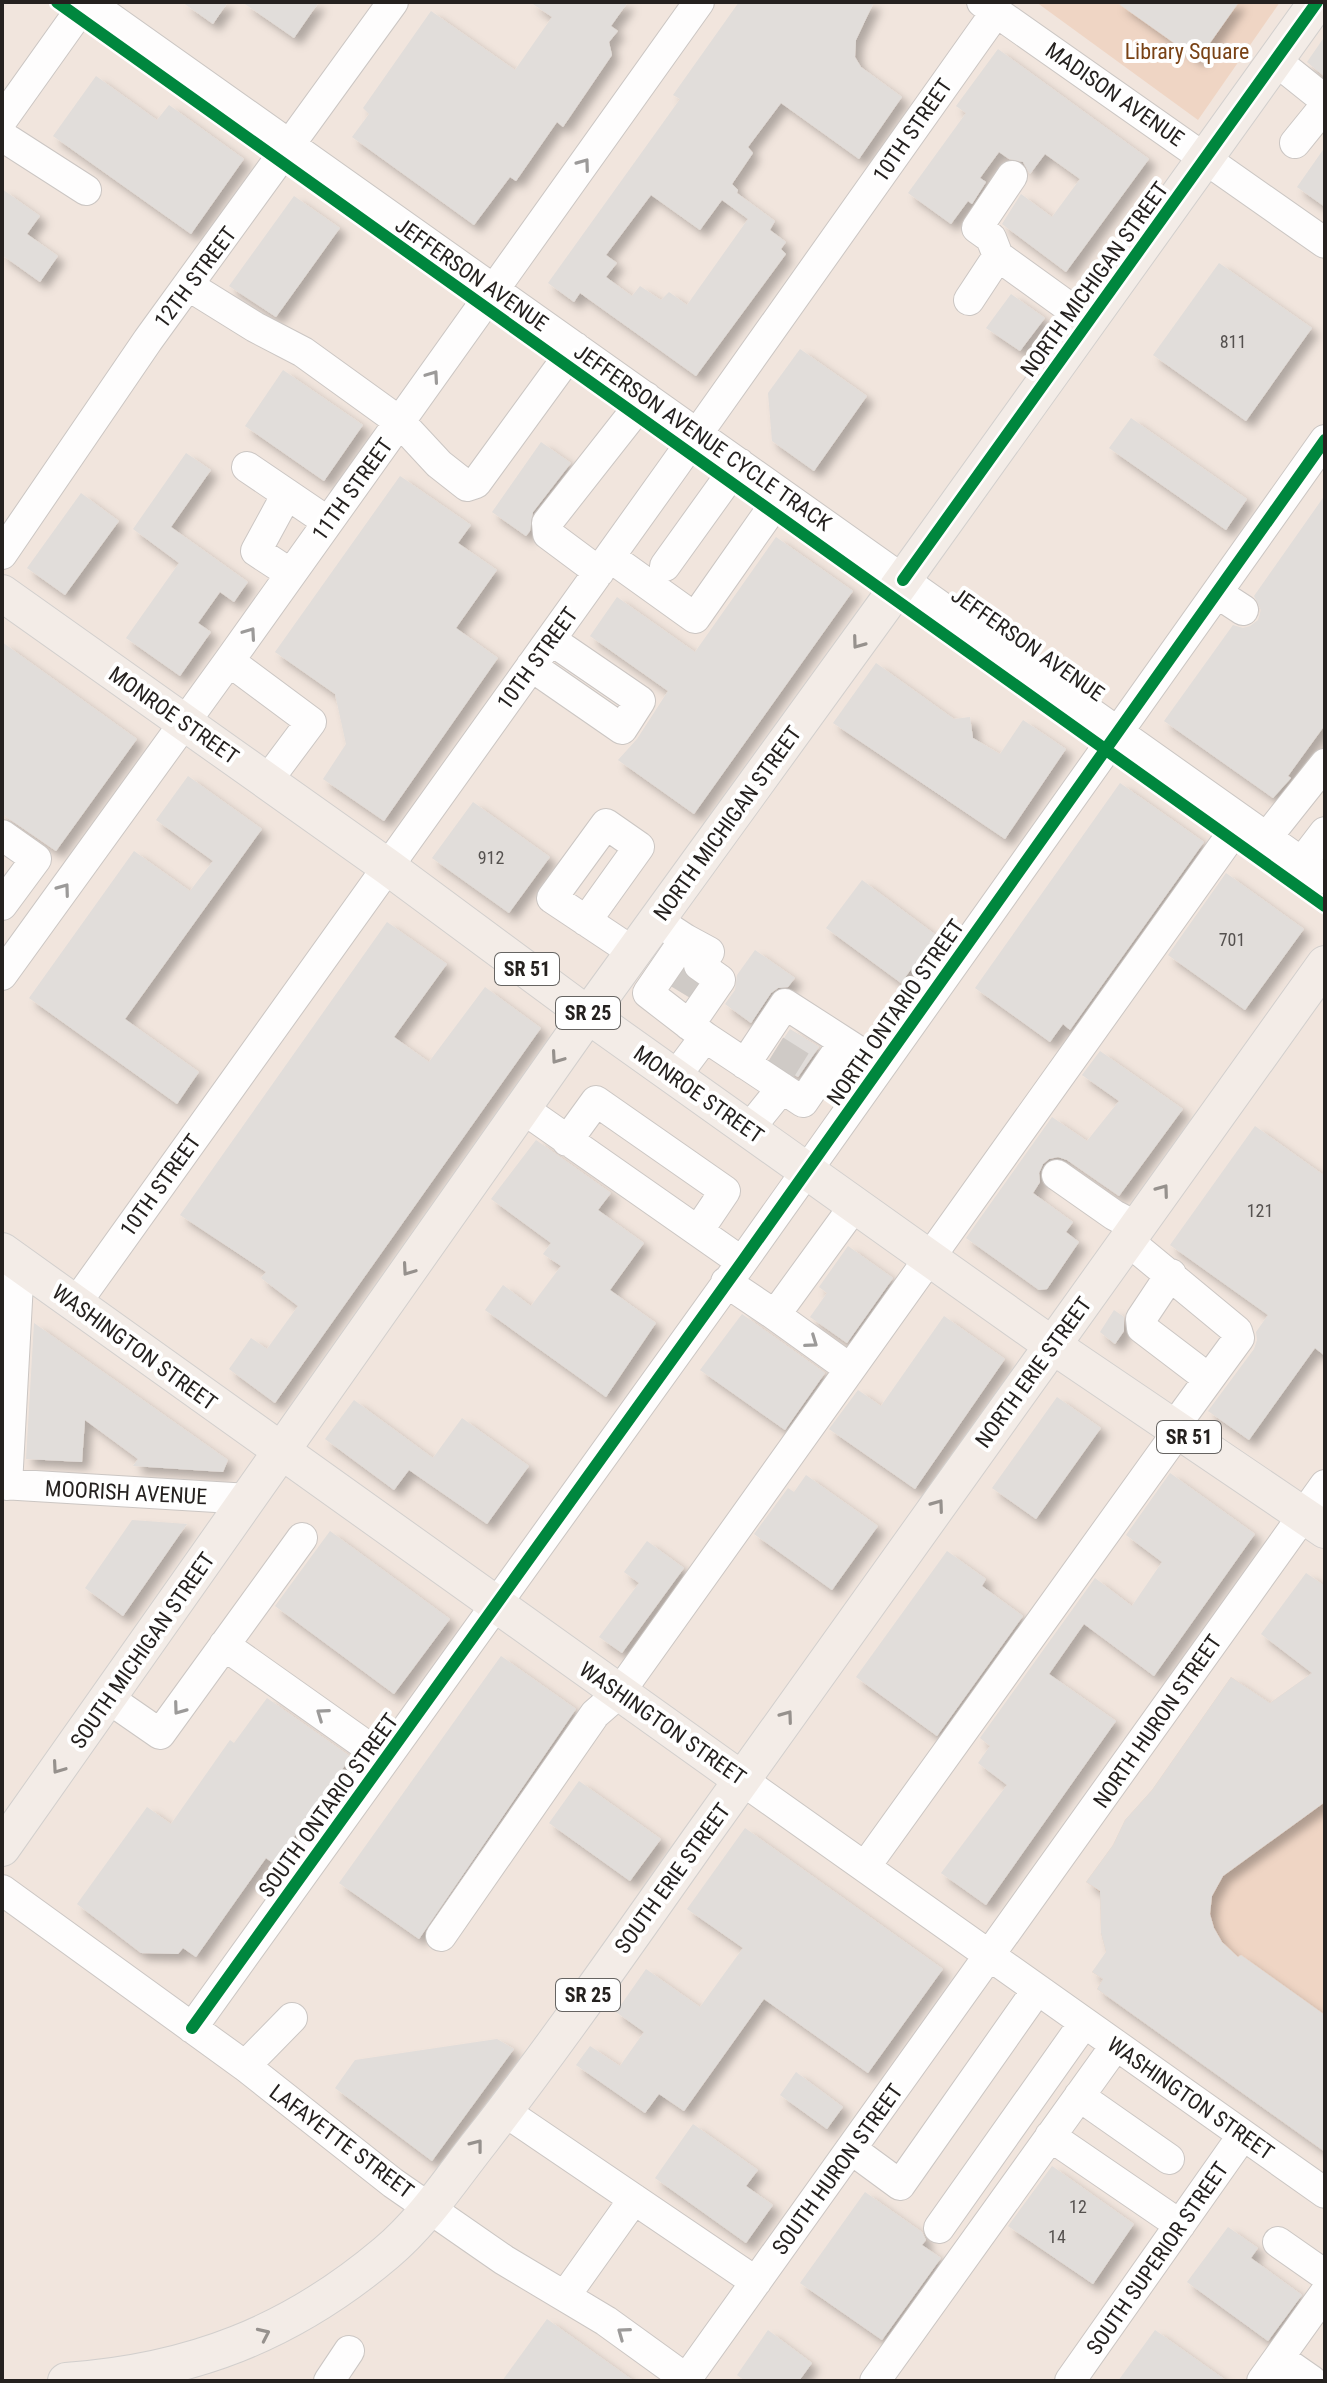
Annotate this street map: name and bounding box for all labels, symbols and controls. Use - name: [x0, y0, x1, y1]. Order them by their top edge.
- street label: MADISON AVENUE: [1041, 37, 1189, 151]
- park label: Library Square: [1125, 39, 1249, 64]
- street label: 10TH STREET: [868, 74, 957, 187]
- one-way arrow: [574, 158, 589, 172]
- street label: NORTH MICHIGAN STREET: [1016, 177, 1173, 381]
- street label: JEFFERSON AVENUE: [391, 212, 553, 336]
- street label: 12TH STREET: [149, 222, 241, 333]
- house number: 811: [1220, 331, 1246, 352]
- street label: JEFFERSON AVENUE CYCLE TRACK: [569, 339, 836, 536]
- one-way arrow: [423, 370, 438, 384]
- street label: 11TH STREET: [307, 433, 398, 545]
- street label: JEFFERSON AVENUE: [947, 582, 1109, 706]
- street label: 10TH STREET: [492, 602, 583, 714]
- one-way arrow: [240, 627, 254, 641]
- one-way arrow: [853, 634, 867, 649]
- street label: MONROE STREET: [104, 661, 243, 769]
- street label: NORTH MICHIGAN STREET: [649, 721, 806, 925]
- house number: 912: [478, 847, 504, 868]
- one-way arrow: [54, 883, 69, 897]
- street label: NORTH ONTARIO STREET: [822, 915, 969, 1110]
- house number: 701: [1219, 929, 1245, 950]
- road number: SR 51: [495, 953, 559, 985]
- road number: SR 25: [556, 997, 620, 1029]
- street label: MONROE STREET: [629, 1040, 768, 1148]
- one-way arrow: [552, 1049, 567, 1063]
- street label: 10TH STREET: [115, 1129, 206, 1241]
- one-way arrow: [1153, 1185, 1168, 1199]
- house number: 121: [1247, 1200, 1273, 1221]
- one-way arrow: [403, 1262, 418, 1276]
- street label: WASHINGTON STREET: [48, 1279, 222, 1416]
- street label: NORTH ERIE STREET: [970, 1292, 1096, 1452]
- one-way arrow: [804, 1332, 818, 1347]
- road number: SR 51: [1157, 1421, 1221, 1453]
- street label: MOORISH AVENUE: [44, 1476, 208, 1509]
- one-way arrow: [929, 1499, 943, 1513]
- street label: SOUTH MICHIGAN STREET: [65, 1548, 220, 1753]
- street label: NORTH HURON STREET: [1088, 1630, 1227, 1813]
- street label: WASHINGTON STREET: [575, 1657, 751, 1790]
- one-way arrow: [174, 1700, 189, 1714]
- street label: SOUTH ONTARIO STREET: [253, 1709, 403, 1902]
- one-way arrow: [316, 1709, 330, 1724]
- one-way arrow: [777, 1711, 792, 1725]
- one-way arrow: [53, 1759, 68, 1773]
- street label: SOUTH ERIE STREET: [610, 1798, 735, 1958]
- road number: SR 25: [556, 1979, 620, 2011]
- street label: WASHINGTON STREET: [1103, 2032, 1279, 2165]
- street label: LAFAYETTE STREET: [265, 2079, 419, 2204]
- street label: SOUTH HURON STREET: [767, 2079, 908, 2259]
- one-way arrow: [468, 2139, 482, 2154]
- street label: SOUTH SUPERIOR STREET: [1081, 2157, 1233, 2359]
- house number: 12: [1069, 2196, 1087, 2217]
- house number: 14: [1048, 2226, 1066, 2247]
- one-way arrow: [255, 2328, 270, 2344]
- one-way arrow: [617, 2329, 632, 2343]

